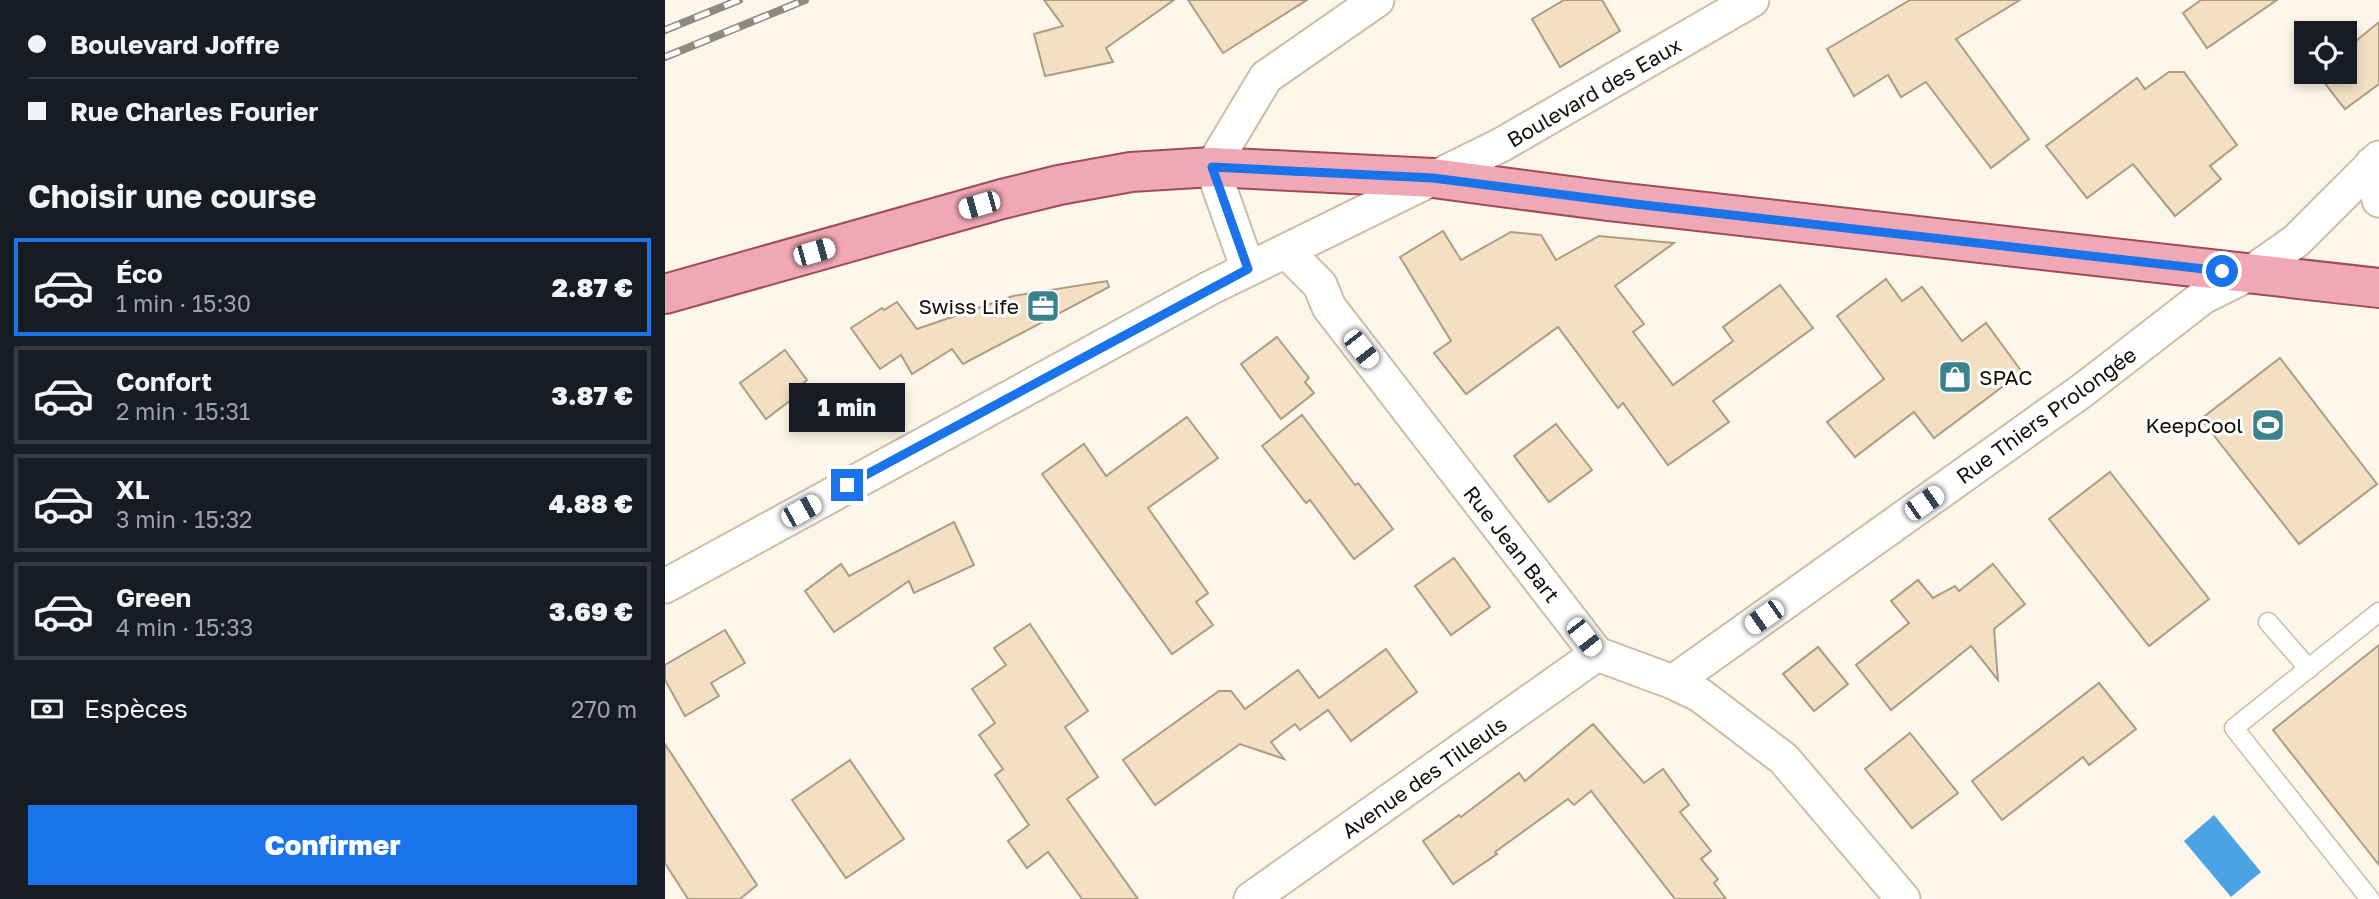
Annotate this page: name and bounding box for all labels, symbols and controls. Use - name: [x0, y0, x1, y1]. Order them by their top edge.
- map controls: [2294, 21, 2357, 84]
- button: locate: [2294, 21, 2357, 84]
- text: Boulevard Joffre: [70, 29, 280, 60]
- street label: Boulevard des Eaux: [1502, 31, 1686, 153]
- text: Rue Charles Fourier: [70, 96, 318, 127]
- text: Choisir une course: [28, 177, 316, 215]
- car: [956, 189, 1003, 221]
- car: [791, 236, 838, 268]
- route start: [2206, 255, 2238, 287]
- icon: car: [32, 256, 95, 319]
- text: Éco: [116, 258, 163, 289]
- text: 2.87 €: [552, 272, 633, 303]
- office icon: Swiss Life: [1024, 287, 1062, 325]
- text: 1 min · 15:30: [116, 289, 251, 317]
- place label: Swiss Life: [918, 293, 1019, 319]
- car: [1340, 326, 1383, 372]
- street label: Rue Thiers Prolongée: [1951, 341, 2141, 489]
- shop icon: SPAC: [1936, 358, 1974, 396]
- icon: car: [32, 364, 95, 427]
- place label: SPAC: [1979, 364, 2032, 390]
- text: Confort: [116, 366, 212, 397]
- text: 3.87 €: [552, 380, 633, 411]
- callout: 1 min: [789, 384, 905, 433]
- text: 1 min: [818, 393, 876, 421]
- text: 2 min · 15:31: [116, 397, 250, 425]
- sports icon: KeepCool: [2249, 406, 2287, 444]
- place label: KeepCool: [2145, 412, 2243, 438]
- route end: [831, 469, 863, 501]
- icon: car: [32, 472, 95, 535]
- text: XL: [116, 474, 150, 505]
- street label: Rue Jean Bart: [1458, 481, 1566, 607]
- car: [1901, 482, 1948, 524]
- text: 4.88 €: [549, 488, 633, 519]
- car: [778, 492, 825, 530]
- text: 3 min · 15:32: [116, 505, 252, 533]
- icon: car: [32, 580, 95, 643]
- text: Green: [116, 582, 191, 613]
- text: 3.69 €: [549, 596, 633, 627]
- car: [1741, 596, 1788, 638]
- text: 4 min · 15:33: [116, 613, 253, 641]
- car: [1563, 614, 1606, 660]
- icon: cash: [28, 690, 66, 728]
- text: Espèces: [84, 693, 188, 724]
- text: 270 m: [571, 695, 637, 723]
- street label: Avenue des Tilleuls: [1336, 710, 1512, 844]
- button: Confirmer: [28, 805, 637, 885]

